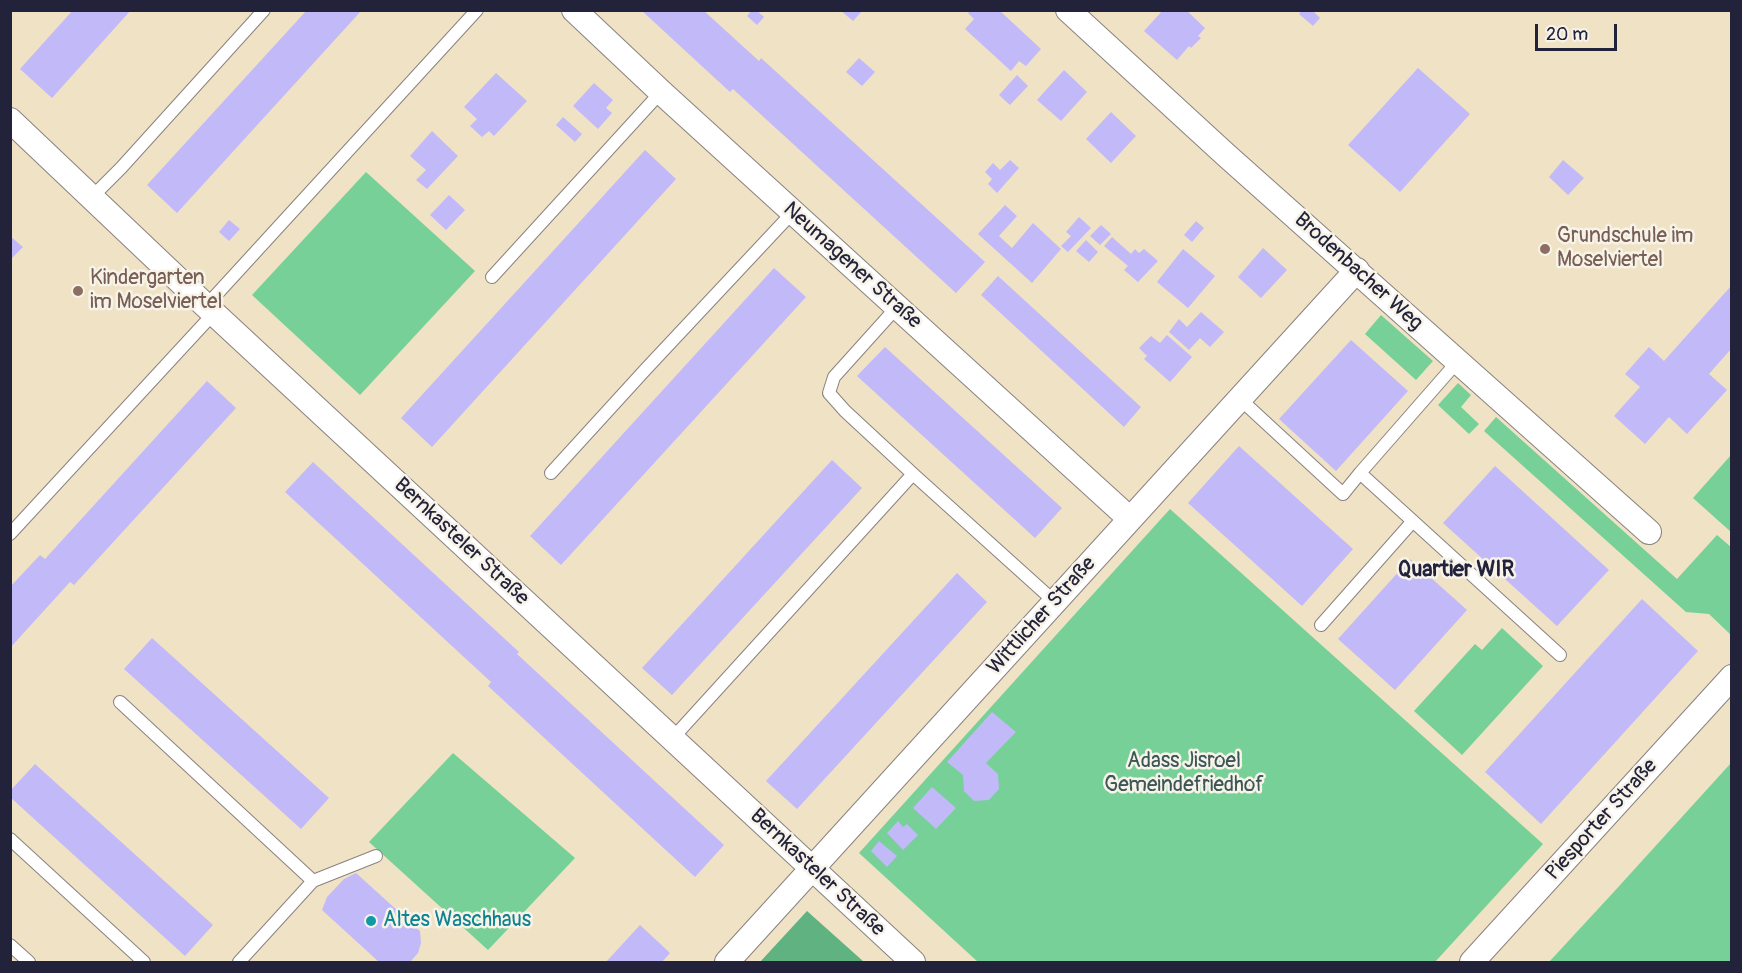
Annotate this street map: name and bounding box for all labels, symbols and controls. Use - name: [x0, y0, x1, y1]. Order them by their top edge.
- scale bar: [1538, 12, 1620, 50]
- text: 20 m: [1546, 23, 1588, 46]
- street label: Neumagener Straße: [778, 197, 926, 335]
- street label: Brodenbacher Weg: [1288, 208, 1428, 336]
- place label: Grundschule im Moselviertel: [1557, 224, 1693, 274]
- marker: Grundschule im Moselviertel: [1538, 242, 1552, 256]
- place label: Kindergarten im Moselviertel: [90, 266, 222, 316]
- marker: Kindergarten im Moselviertel: [71, 284, 85, 298]
- street label: Bernkasteler Straße: [388, 473, 534, 611]
- street label: Wittlicher Straße: [982, 552, 1102, 680]
- district label: Quartier WIR: [1398, 557, 1514, 583]
- park label: Adass Jisroel Gemeindefriedhof: [1104, 749, 1264, 799]
- street label: Piesporter Straße: [1541, 754, 1663, 886]
- street label: Bernkasteler Straße: [744, 804, 890, 942]
- place label: Altes Waschhaus: [383, 908, 531, 934]
- marker: Altes Waschhaus: [364, 914, 378, 928]

